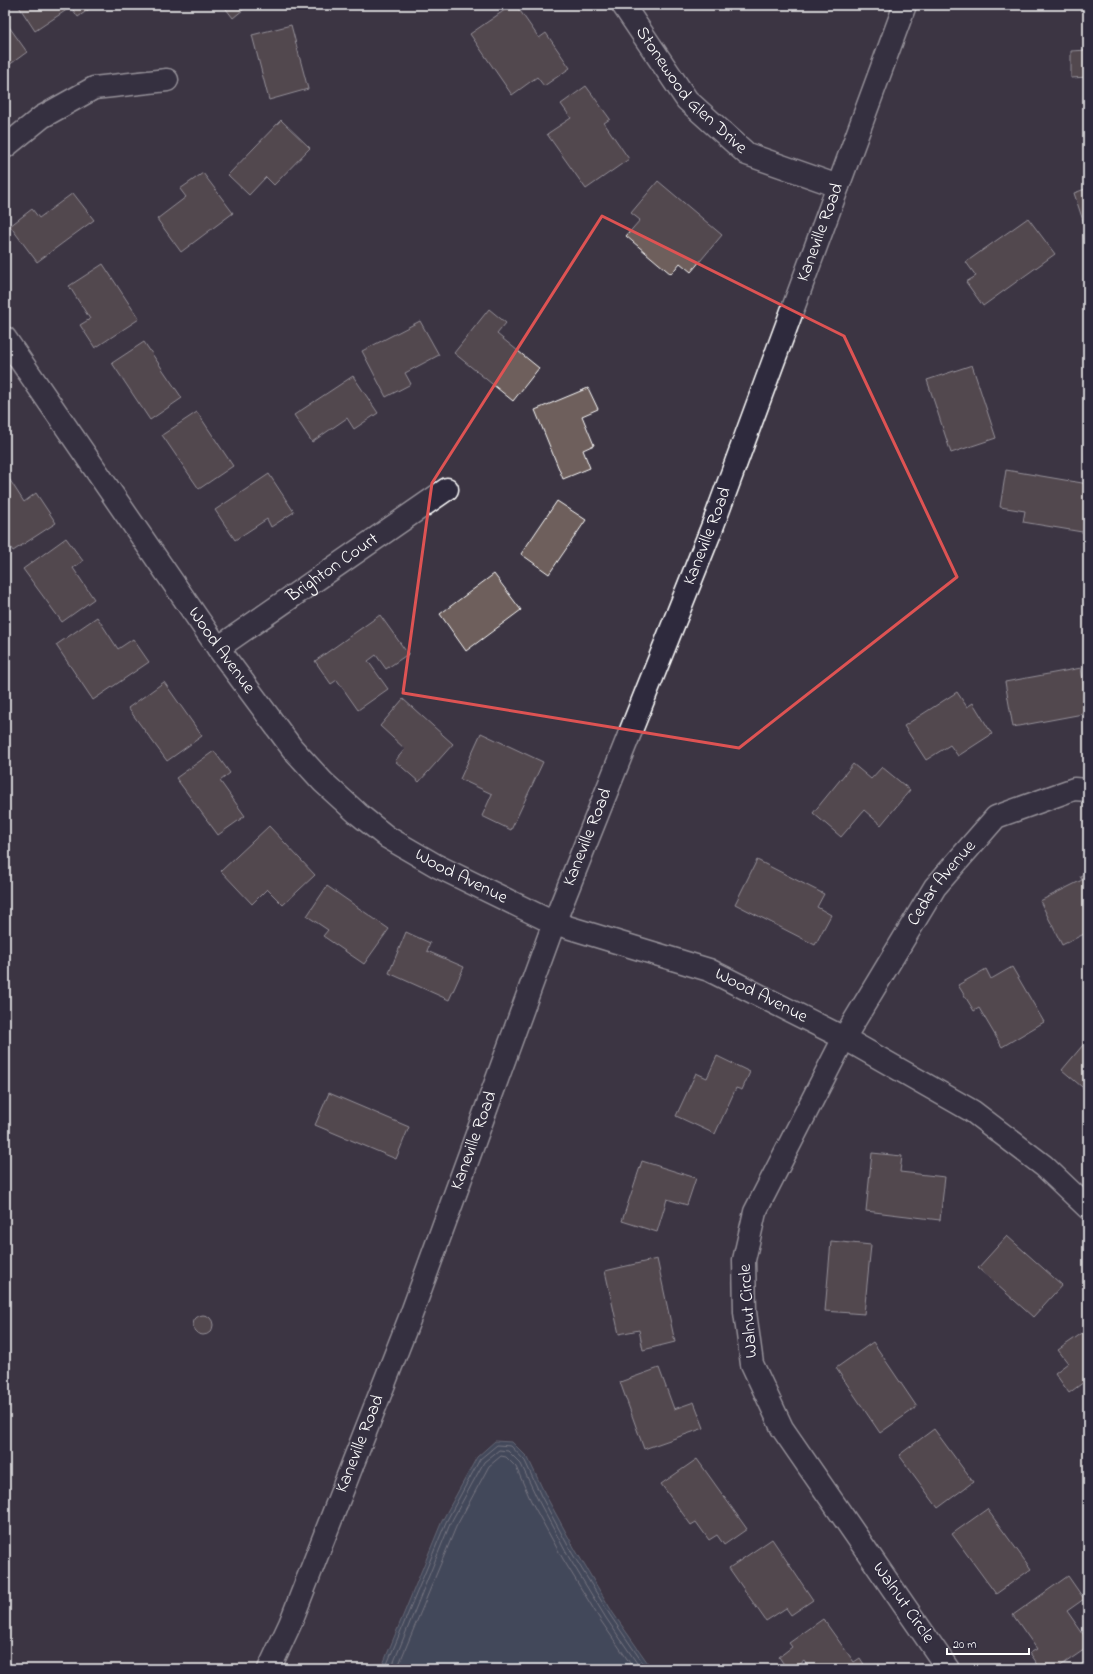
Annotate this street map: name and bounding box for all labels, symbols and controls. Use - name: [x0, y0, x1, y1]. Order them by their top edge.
- street label: Stonewood Glen Drive: [628, 22, 753, 162]
- street label: Kaneville Road: [791, 180, 851, 286]
- street label: Kaneville Road: [677, 484, 739, 589]
- street label: Brighton Court: [281, 527, 384, 610]
- street label: Wood Avenue: [181, 602, 261, 700]
- street label: Kaneville Road: [557, 784, 619, 890]
- street label: Cedar Avenue: [901, 834, 984, 931]
- street label: Wood Avenue: [409, 843, 513, 912]
- street label: Wood Avenue: [710, 962, 813, 1031]
- street label: Kaneville Road: [445, 1088, 505, 1194]
- street label: Walnut Circle: [733, 1262, 765, 1359]
- street label: Kaneville Road: [330, 1391, 391, 1497]
- street label: Walnut Circle: [865, 1557, 941, 1650]
- scale bar: [947, 1630, 1029, 1656]
- text: 20 m: [953, 1636, 976, 1654]

